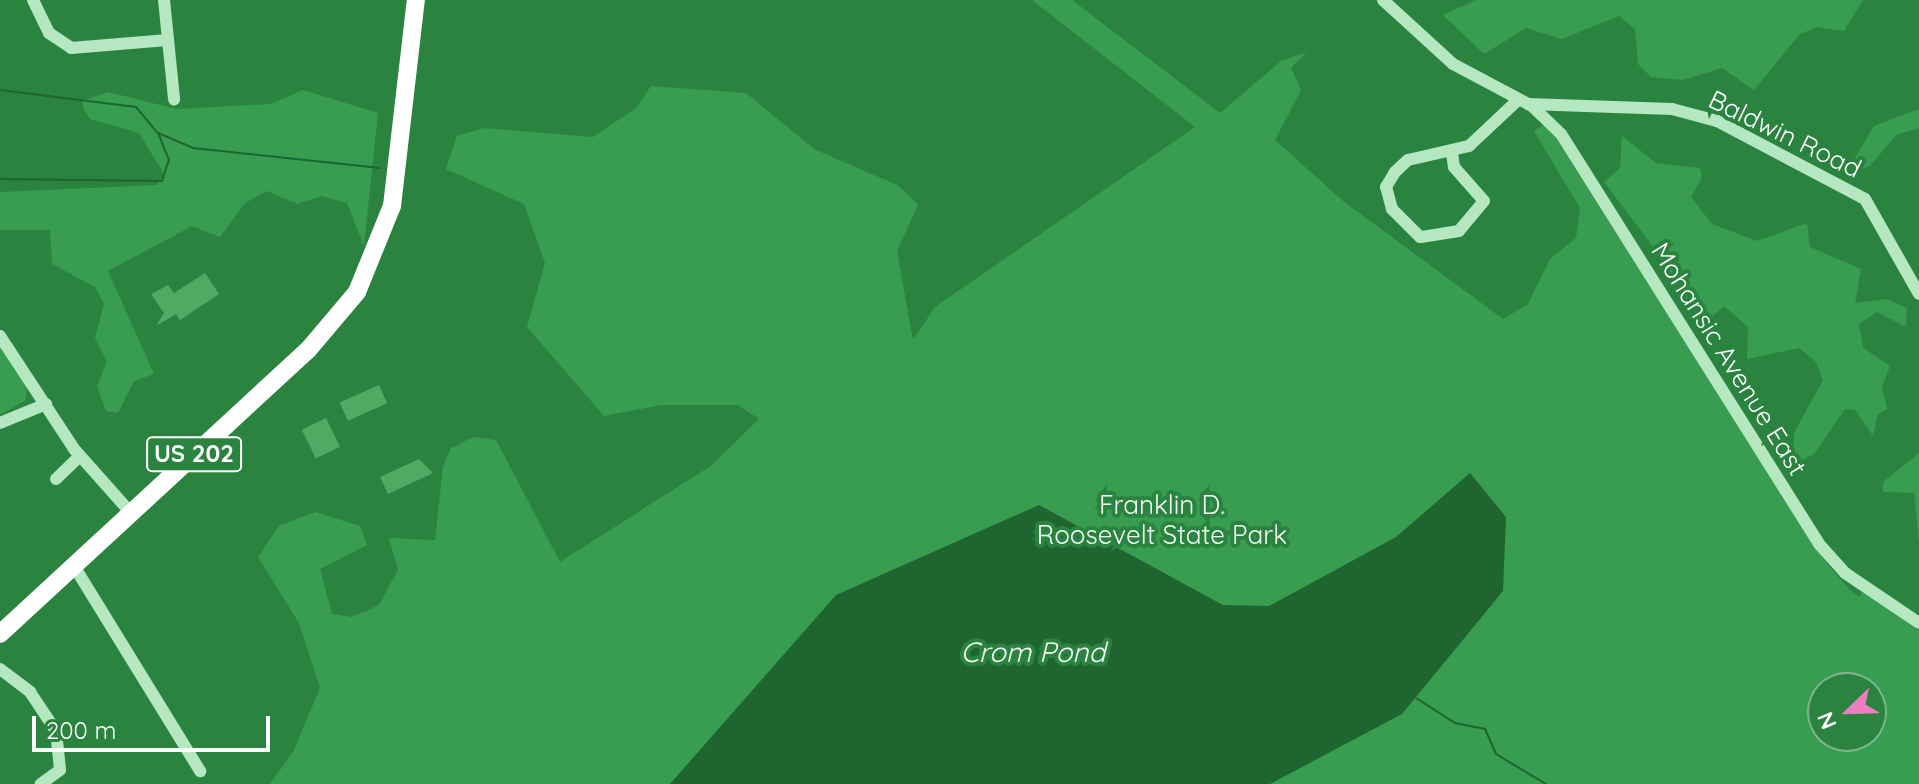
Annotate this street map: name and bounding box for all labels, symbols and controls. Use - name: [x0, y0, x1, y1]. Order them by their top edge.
- street label: Baldwin Road: [1704, 84, 1866, 184]
- street label: Mohansic Avenue East: [1645, 237, 1813, 481]
- road number: US 202: [146, 434, 242, 474]
- park label: Franklin D. Roosevelt State Park: [1037, 489, 1287, 550]
- water label: Crom Pond: [960, 635, 1106, 669]
- north arrow: [1807, 672, 1887, 752]
- scale bar: [36, 700, 274, 750]
- text: N: [1811, 708, 1843, 734]
- text: 200 m: [46, 715, 116, 745]

